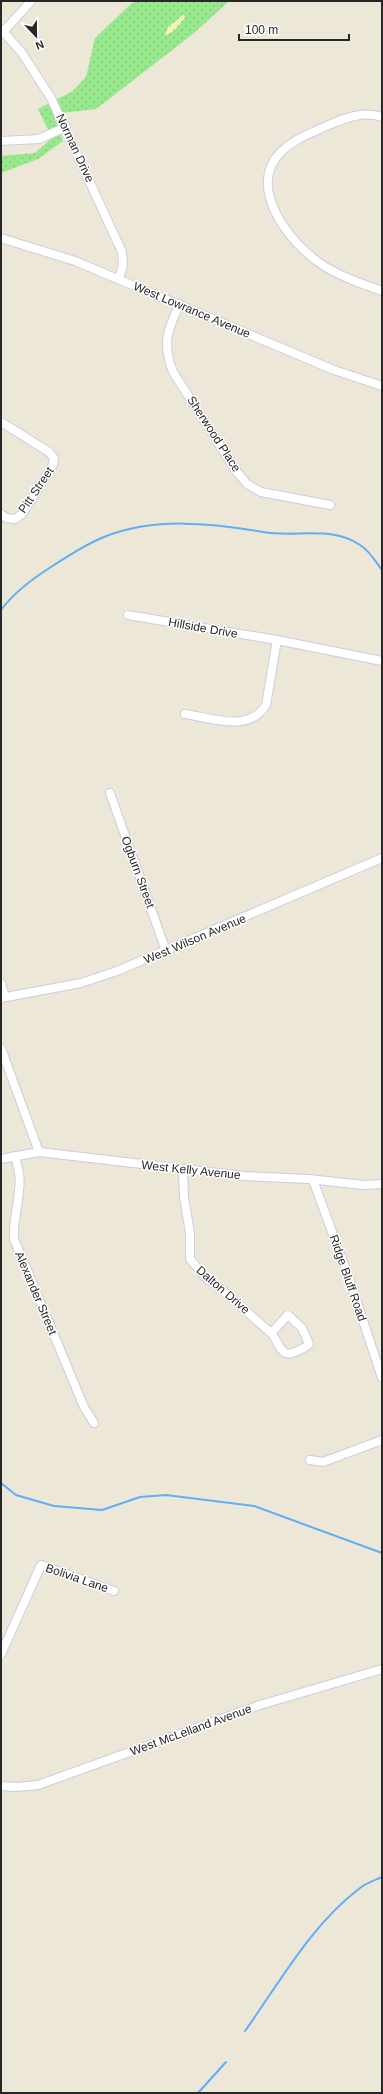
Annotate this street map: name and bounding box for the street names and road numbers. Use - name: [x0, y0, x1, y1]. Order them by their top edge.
- street label: Norman Drive: [53, 112, 97, 185]
- street label: West Lowrance Avenue: [131, 279, 253, 341]
- street label: Sherwood Place: [184, 394, 244, 475]
- street label: Pitt Street: [15, 464, 57, 516]
- street label: Hillside Drive: [167, 615, 239, 641]
- street label: Ogburn Street: [119, 834, 158, 910]
- street label: West Wilson Avenue: [142, 911, 248, 967]
- street label: West Kelly Avenue: [141, 1158, 242, 1182]
- street label: Ridge Bluff Road: [327, 1233, 369, 1323]
- street label: Alexander Street: [12, 1249, 60, 1337]
- street label: Dalton Drive: [193, 1263, 253, 1317]
- street label: Bolivia Lane: [44, 1561, 110, 1595]
- street label: West McLelland Avenue: [128, 1701, 254, 1759]

